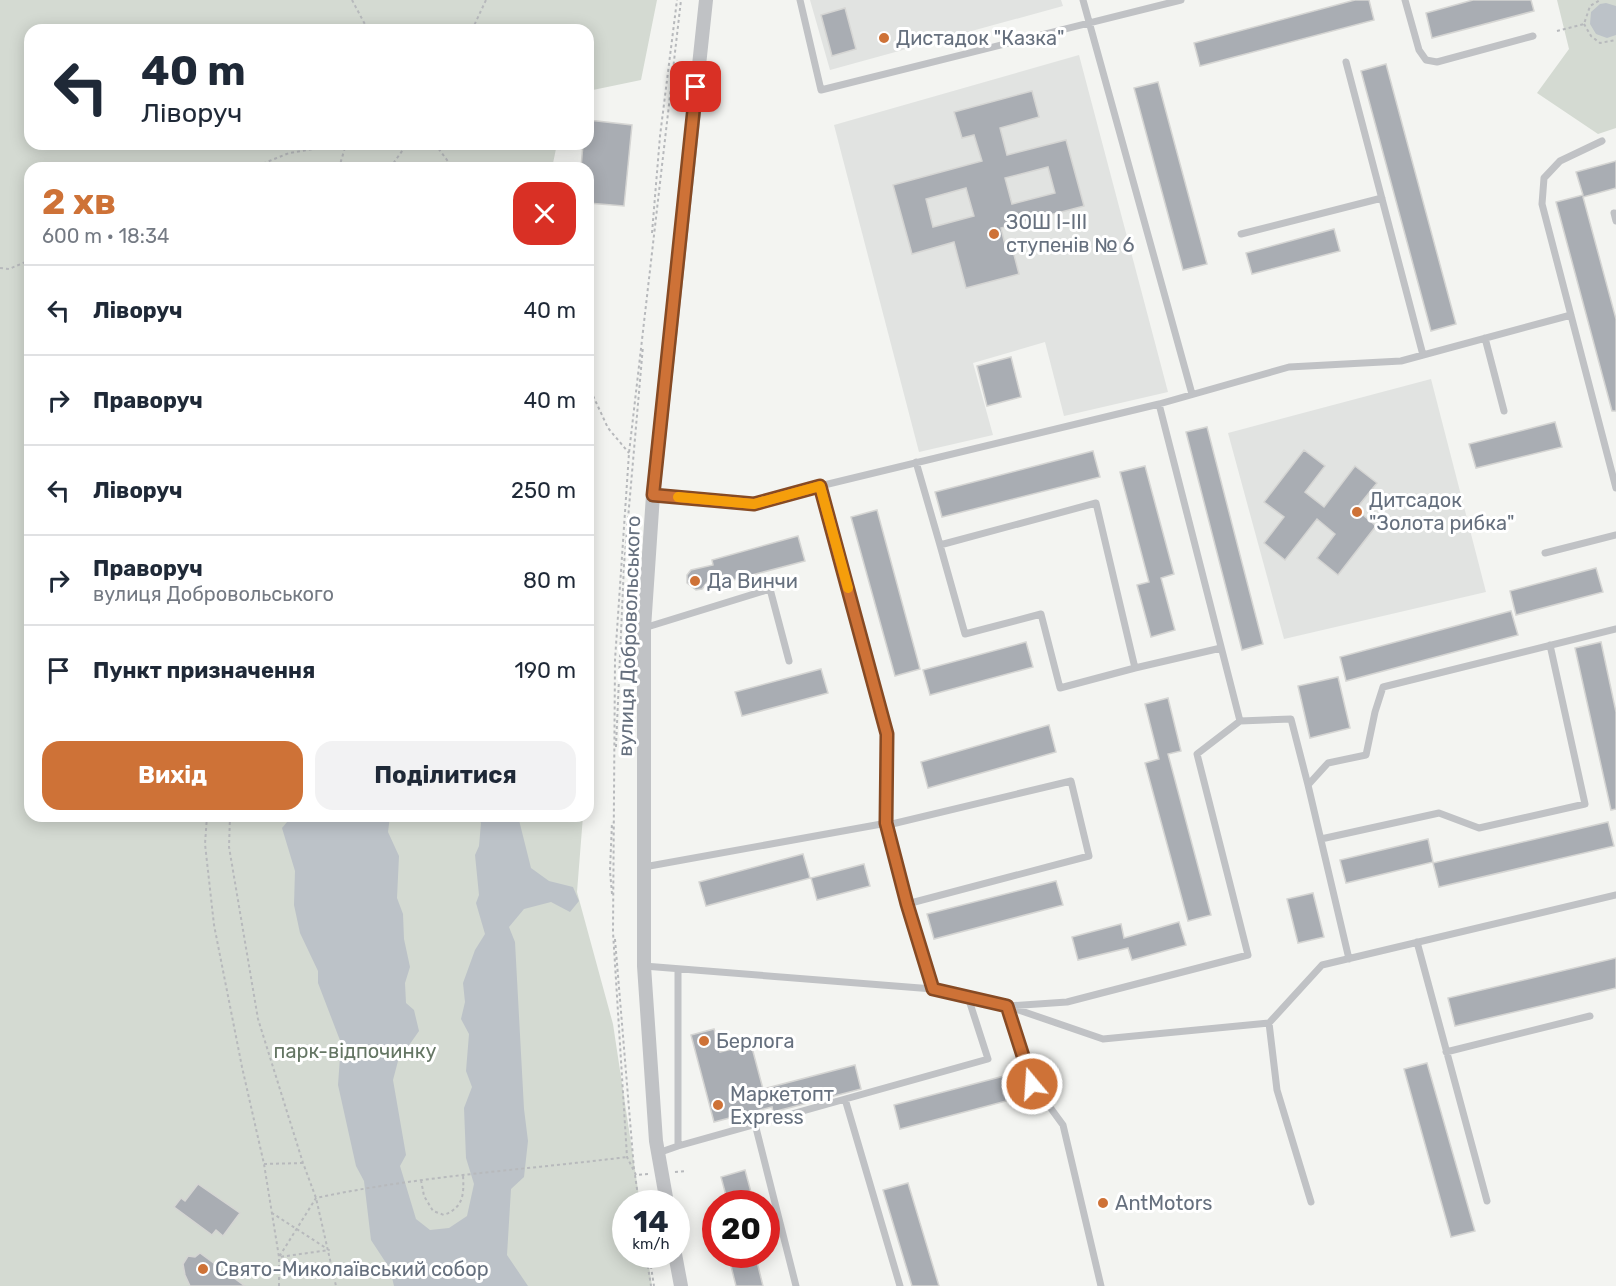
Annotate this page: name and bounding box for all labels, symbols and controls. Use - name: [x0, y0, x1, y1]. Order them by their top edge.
- place label: Дистадок "Казка": [896, 26, 1065, 50]
- marker: Дистадок "Казка": [877, 31, 891, 45]
- text: 40 m: [141, 46, 246, 96]
- icon: left: [42, 48, 120, 126]
- pin: [670, 61, 721, 112]
- icon: arrive: [679, 70, 712, 103]
- text: Ліворуч: [141, 97, 242, 129]
- text: 2 хв: [42, 180, 116, 223]
- button: close: [513, 182, 576, 245]
- place label: ЗОШ І-ІІІ ступенів № 6: [1006, 210, 1135, 257]
- text: 600 m · 18:34: [42, 224, 169, 248]
- marker: ЗОШ І-ІІІ ступенів № 6: [987, 227, 1001, 241]
- icon: left: [42, 294, 75, 327]
- text: Ліворуч: [93, 297, 183, 324]
- text: 40 m: [523, 297, 576, 324]
- icon: right: [42, 384, 75, 417]
- text: Праворуч: [93, 387, 203, 414]
- text: 40 m: [523, 387, 576, 414]
- icon: left: [42, 474, 75, 507]
- text: Ліворуч: [93, 477, 183, 504]
- text: 250 m: [511, 477, 576, 504]
- place label: Дитсадок "Золота рибка": [1369, 488, 1514, 535]
- marker: Дитсадок "Золота рибка": [1350, 505, 1364, 519]
- street label: вулиця Добровольського: [613, 515, 645, 757]
- text: Праворуч: [93, 555, 203, 582]
- icon: right: [42, 564, 75, 597]
- text: 80 m: [523, 567, 576, 594]
- place label: Да Винчи: [707, 569, 798, 593]
- marker: Да Винчи: [688, 574, 702, 588]
- text: вулиця Добровольського: [93, 582, 334, 606]
- icon: arrive: [42, 654, 75, 687]
- text: Пункт призначення: [93, 657, 315, 684]
- text: 190 m: [515, 657, 576, 684]
- button: Вихід: [42, 741, 303, 810]
- button: Поділитися: [315, 741, 576, 810]
- place label: Берлога: [716, 1029, 794, 1053]
- marker: Берлога: [697, 1034, 711, 1048]
- park label: парк-відпочинку: [274, 1039, 436, 1063]
- position arrow: [1000, 1052, 1064, 1116]
- place label: Маркетопт Express: [730, 1082, 834, 1129]
- marker: Маркетопт Express: [711, 1098, 725, 1112]
- speed limit sign: 20: [702, 1190, 780, 1268]
- place label: AntMotors: [1115, 1191, 1213, 1215]
- marker: AntMotors: [1096, 1196, 1110, 1210]
- text: 14: [633, 1204, 669, 1240]
- text: km/h: [632, 1235, 670, 1253]
- place label: Свято-Миколаївський собор: [215, 1257, 489, 1281]
- marker: Свято-Миколаївський собор: [196, 1262, 210, 1276]

